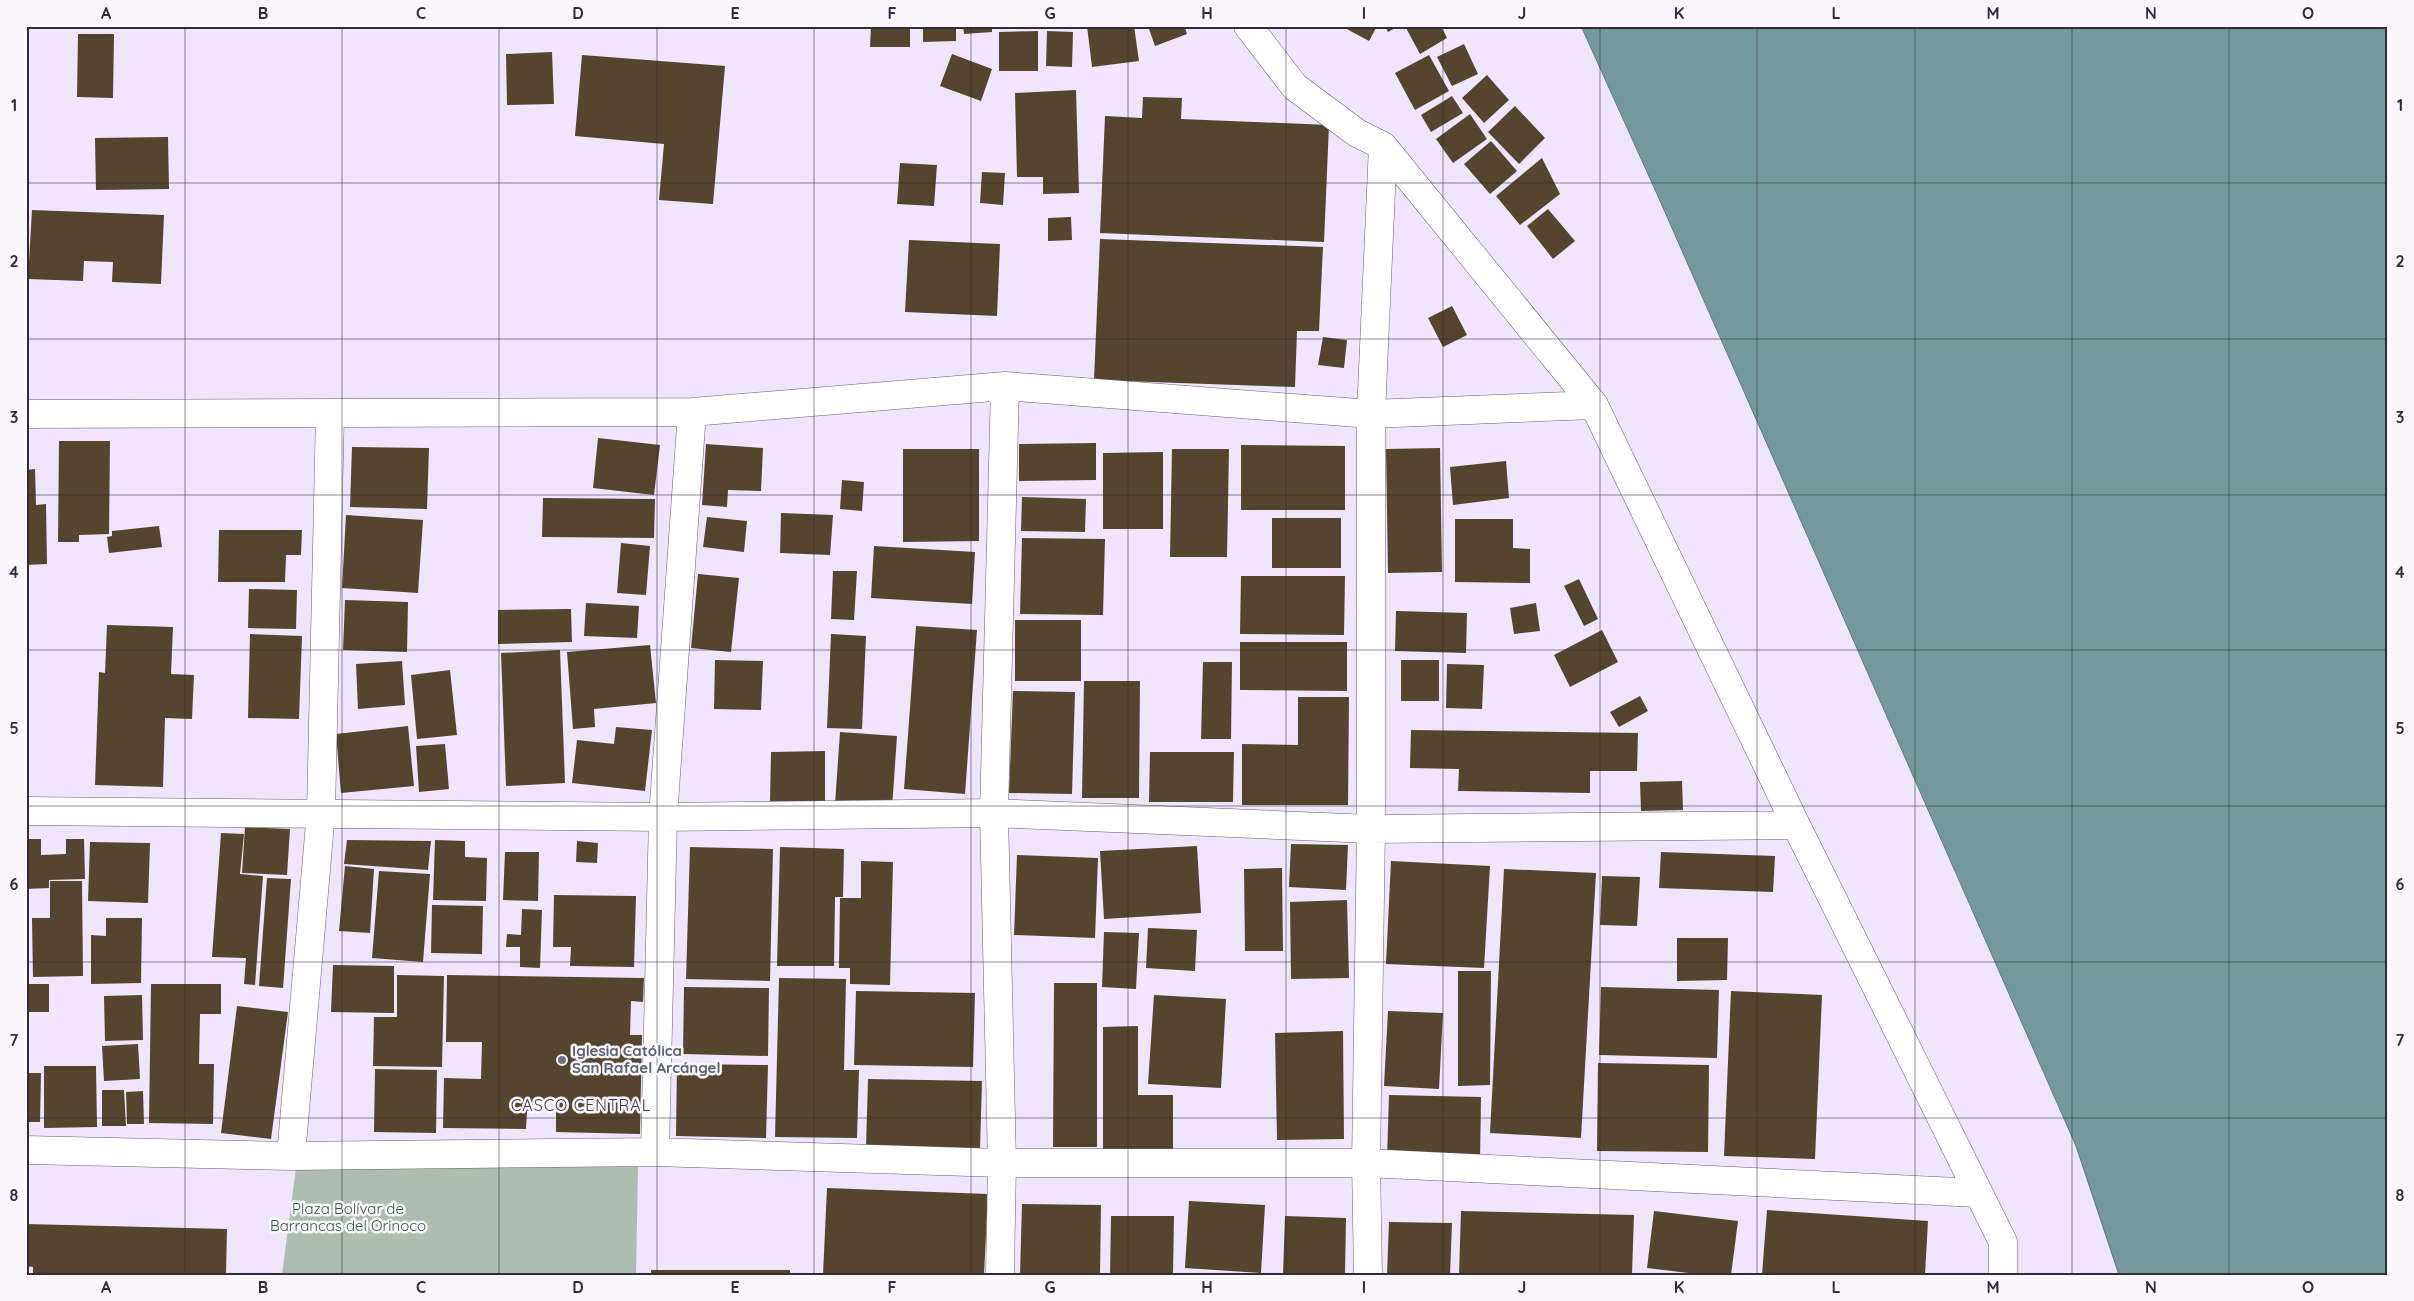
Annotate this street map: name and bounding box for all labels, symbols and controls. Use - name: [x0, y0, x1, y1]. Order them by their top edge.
- text: A: [101, 3, 112, 23]
- text: B: [258, 3, 268, 23]
- text: C: [416, 3, 426, 23]
- text: D: [572, 3, 584, 23]
- text: E: [730, 3, 740, 23]
- text: F: [888, 3, 897, 23]
- text: G: [1044, 3, 1056, 23]
- text: H: [1201, 3, 1213, 23]
- text: I: [1362, 3, 1366, 23]
- text: J: [1518, 3, 1526, 23]
- text: K: [1674, 3, 1684, 23]
- text: L: [1832, 3, 1841, 23]
- text: M: [1986, 3, 2000, 23]
- text: N: [2145, 3, 2157, 23]
- text: O: [2302, 3, 2314, 23]
- text: 1: [11, 95, 17, 115]
- text: 1: [2397, 95, 2403, 115]
- text: 2: [9, 251, 19, 271]
- text: 2: [2395, 251, 2405, 271]
- text: 3: [10, 407, 18, 427]
- text: 3: [2396, 407, 2404, 427]
- text: 4: [9, 562, 19, 582]
- text: 4: [2395, 562, 2405, 582]
- text: 5: [9, 718, 19, 738]
- text: 5: [2395, 718, 2405, 738]
- text: 6: [10, 874, 19, 894]
- text: 6: [2396, 874, 2405, 894]
- text: 7: [10, 1030, 19, 1050]
- text: 7: [2396, 1030, 2405, 1050]
- place label: Iglesia Católica San Rafael Arcángel: [572, 1041, 720, 1077]
- marker: Iglesia Católica San Rafael Arcángel: [556, 1054, 568, 1066]
- district label: CASCO CENTRAL: [511, 1095, 651, 1115]
- text: 8: [10, 1185, 19, 1205]
- text: 8: [2396, 1185, 2405, 1205]
- park label: Plaza Bolívar de Barrancas del Orinoco: [270, 1199, 426, 1235]
- text: A: [101, 1277, 112, 1297]
- text: B: [258, 1277, 268, 1297]
- text: C: [416, 1277, 426, 1297]
- text: D: [572, 1277, 584, 1297]
- text: E: [730, 1277, 740, 1297]
- text: F: [888, 1277, 897, 1297]
- text: G: [1044, 1277, 1056, 1297]
- text: H: [1201, 1277, 1213, 1297]
- text: I: [1362, 1277, 1366, 1297]
- text: J: [1518, 1277, 1526, 1297]
- text: K: [1674, 1277, 1684, 1297]
- text: L: [1832, 1277, 1841, 1297]
- text: M: [1986, 1277, 2000, 1297]
- text: N: [2145, 1277, 2157, 1297]
- text: O: [2302, 1277, 2314, 1297]

